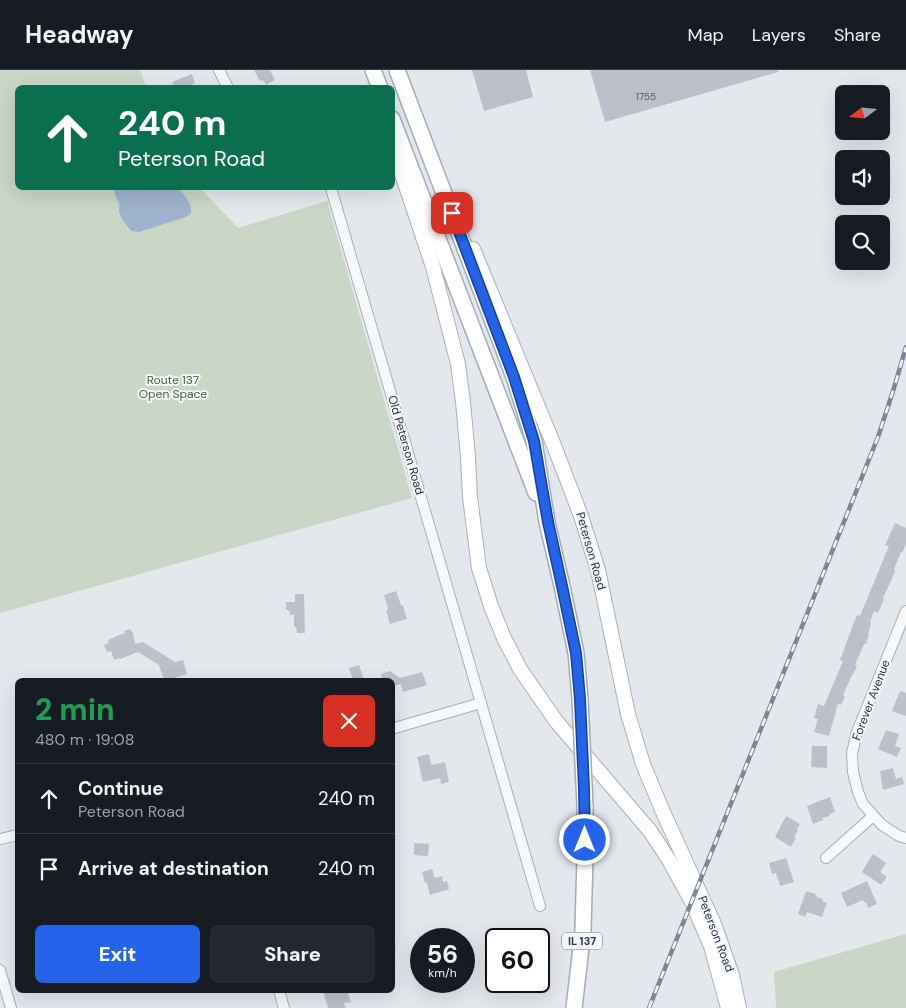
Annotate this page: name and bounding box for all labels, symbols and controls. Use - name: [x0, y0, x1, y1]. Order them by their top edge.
- text: Headway: [25, 19, 134, 50]
- text: Map: [688, 23, 724, 47]
- text: Layers: [752, 23, 806, 47]
- text: Share: [834, 23, 881, 47]
- north arrow: [835, 85, 890, 140]
- map controls: [835, 85, 890, 270]
- house number: 1755: [636, 90, 656, 103]
- text: 240 m: [118, 100, 227, 146]
- icon: ahead: [35, 105, 100, 170]
- text: Peterson Road: [118, 144, 265, 173]
- button: sound: [835, 150, 890, 205]
- pin: [431, 192, 473, 234]
- icon: arrive: [438, 199, 466, 227]
- button: search: [835, 215, 890, 270]
- park label: Route 137 Open Space: [139, 372, 207, 402]
- street label: Old Peterson Road: [384, 393, 428, 497]
- street label: Peterson Road: [572, 510, 610, 592]
- street label: Forever Avenue: [848, 657, 894, 743]
- text: 2 min: [35, 690, 115, 729]
- button: close: [323, 695, 375, 747]
- text: 480 m · 19:08: [35, 729, 135, 750]
- text: Continue: [78, 776, 164, 801]
- icon: ahead: [35, 785, 63, 813]
- text: 240 m: [318, 786, 375, 811]
- text: Peterson Road: [78, 801, 185, 822]
- position arrow: [558, 813, 610, 865]
- icon: arrive: [35, 855, 63, 883]
- text: Arrive at destination: [78, 856, 269, 881]
- text: 240 m: [318, 856, 375, 881]
- street label: Peterson Road: [694, 894, 738, 974]
- button: Exit: [35, 925, 200, 983]
- button: Share: [210, 925, 375, 983]
- speed limit sign: 60: [485, 928, 550, 993]
- road number: IL 137: [562, 932, 602, 949]
- text: 56: [427, 938, 458, 971]
- text: km/h: [428, 965, 457, 981]

